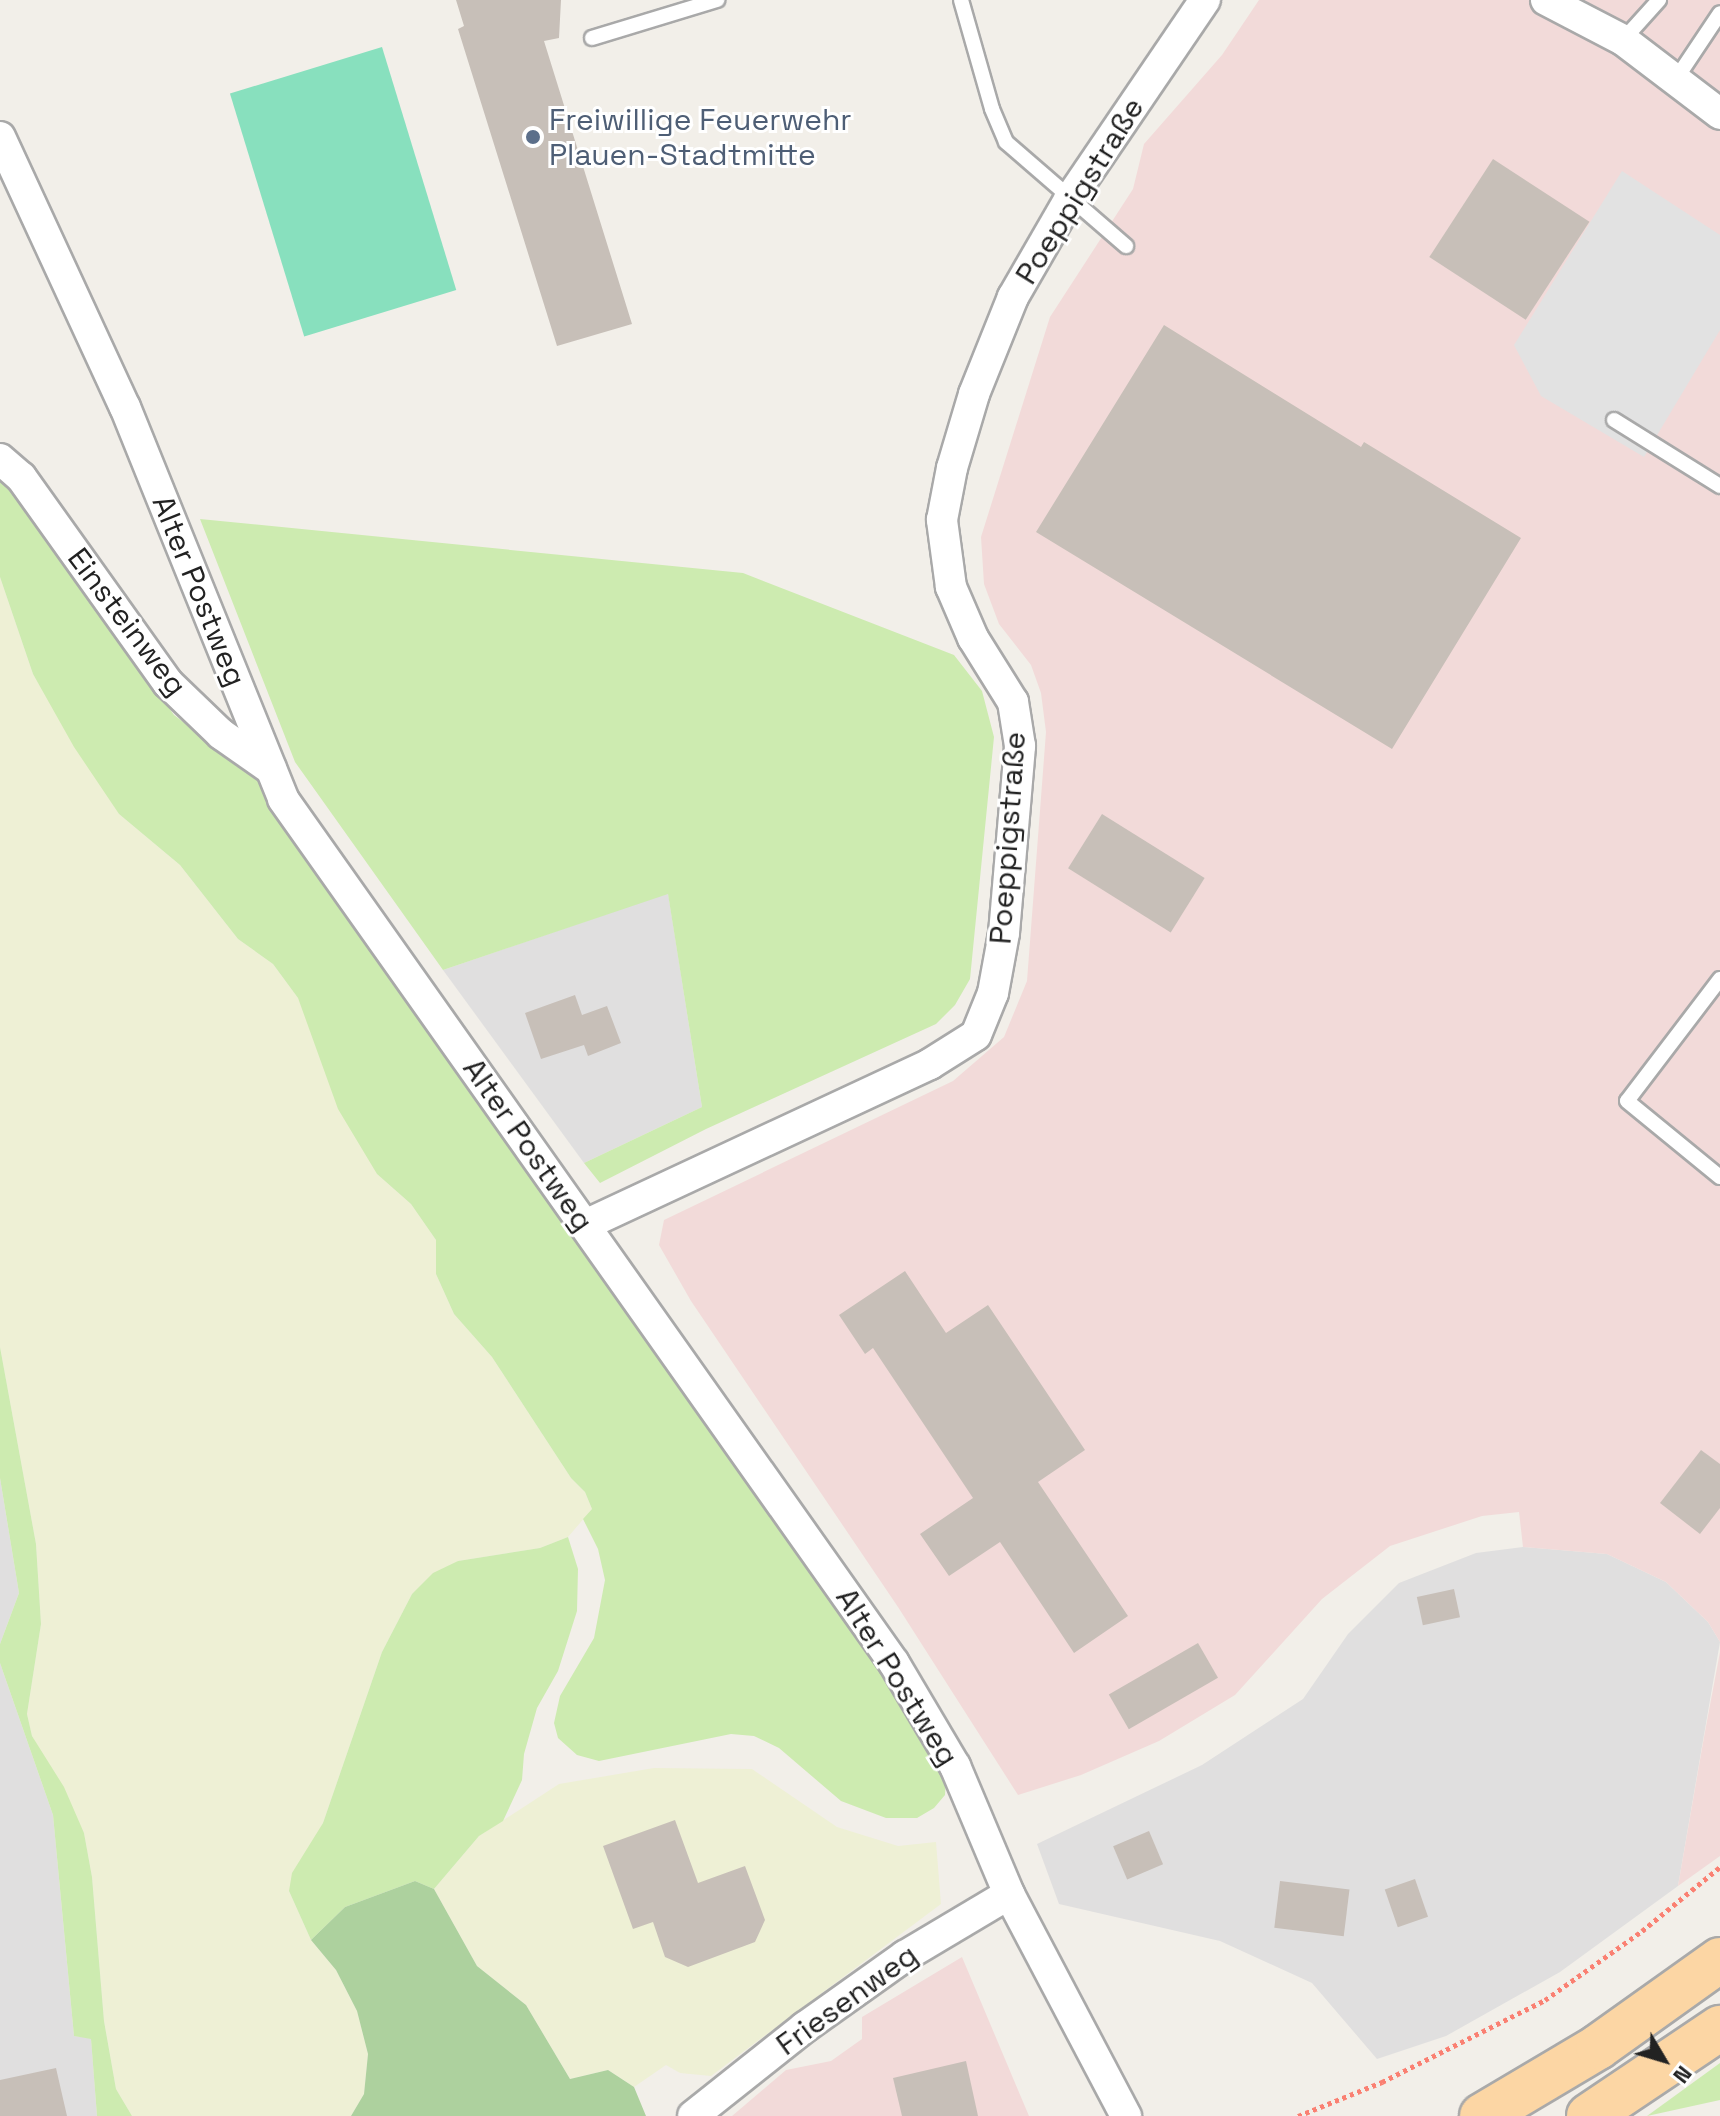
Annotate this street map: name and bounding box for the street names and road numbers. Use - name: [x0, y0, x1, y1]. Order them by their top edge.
- street label: Poeppigstraße: [1008, 91, 1152, 291]
- street label: Alter Postweg: [144, 490, 254, 692]
- street label: Einsteinweg: [60, 541, 194, 703]
- street label: Poeppigstraße: [983, 730, 1033, 946]
- street label: Alter Postweg: [455, 1052, 601, 1238]
- street label: Alter Postweg: [828, 1582, 966, 1772]
- street label: Friesenweg: [770, 1937, 924, 2063]

